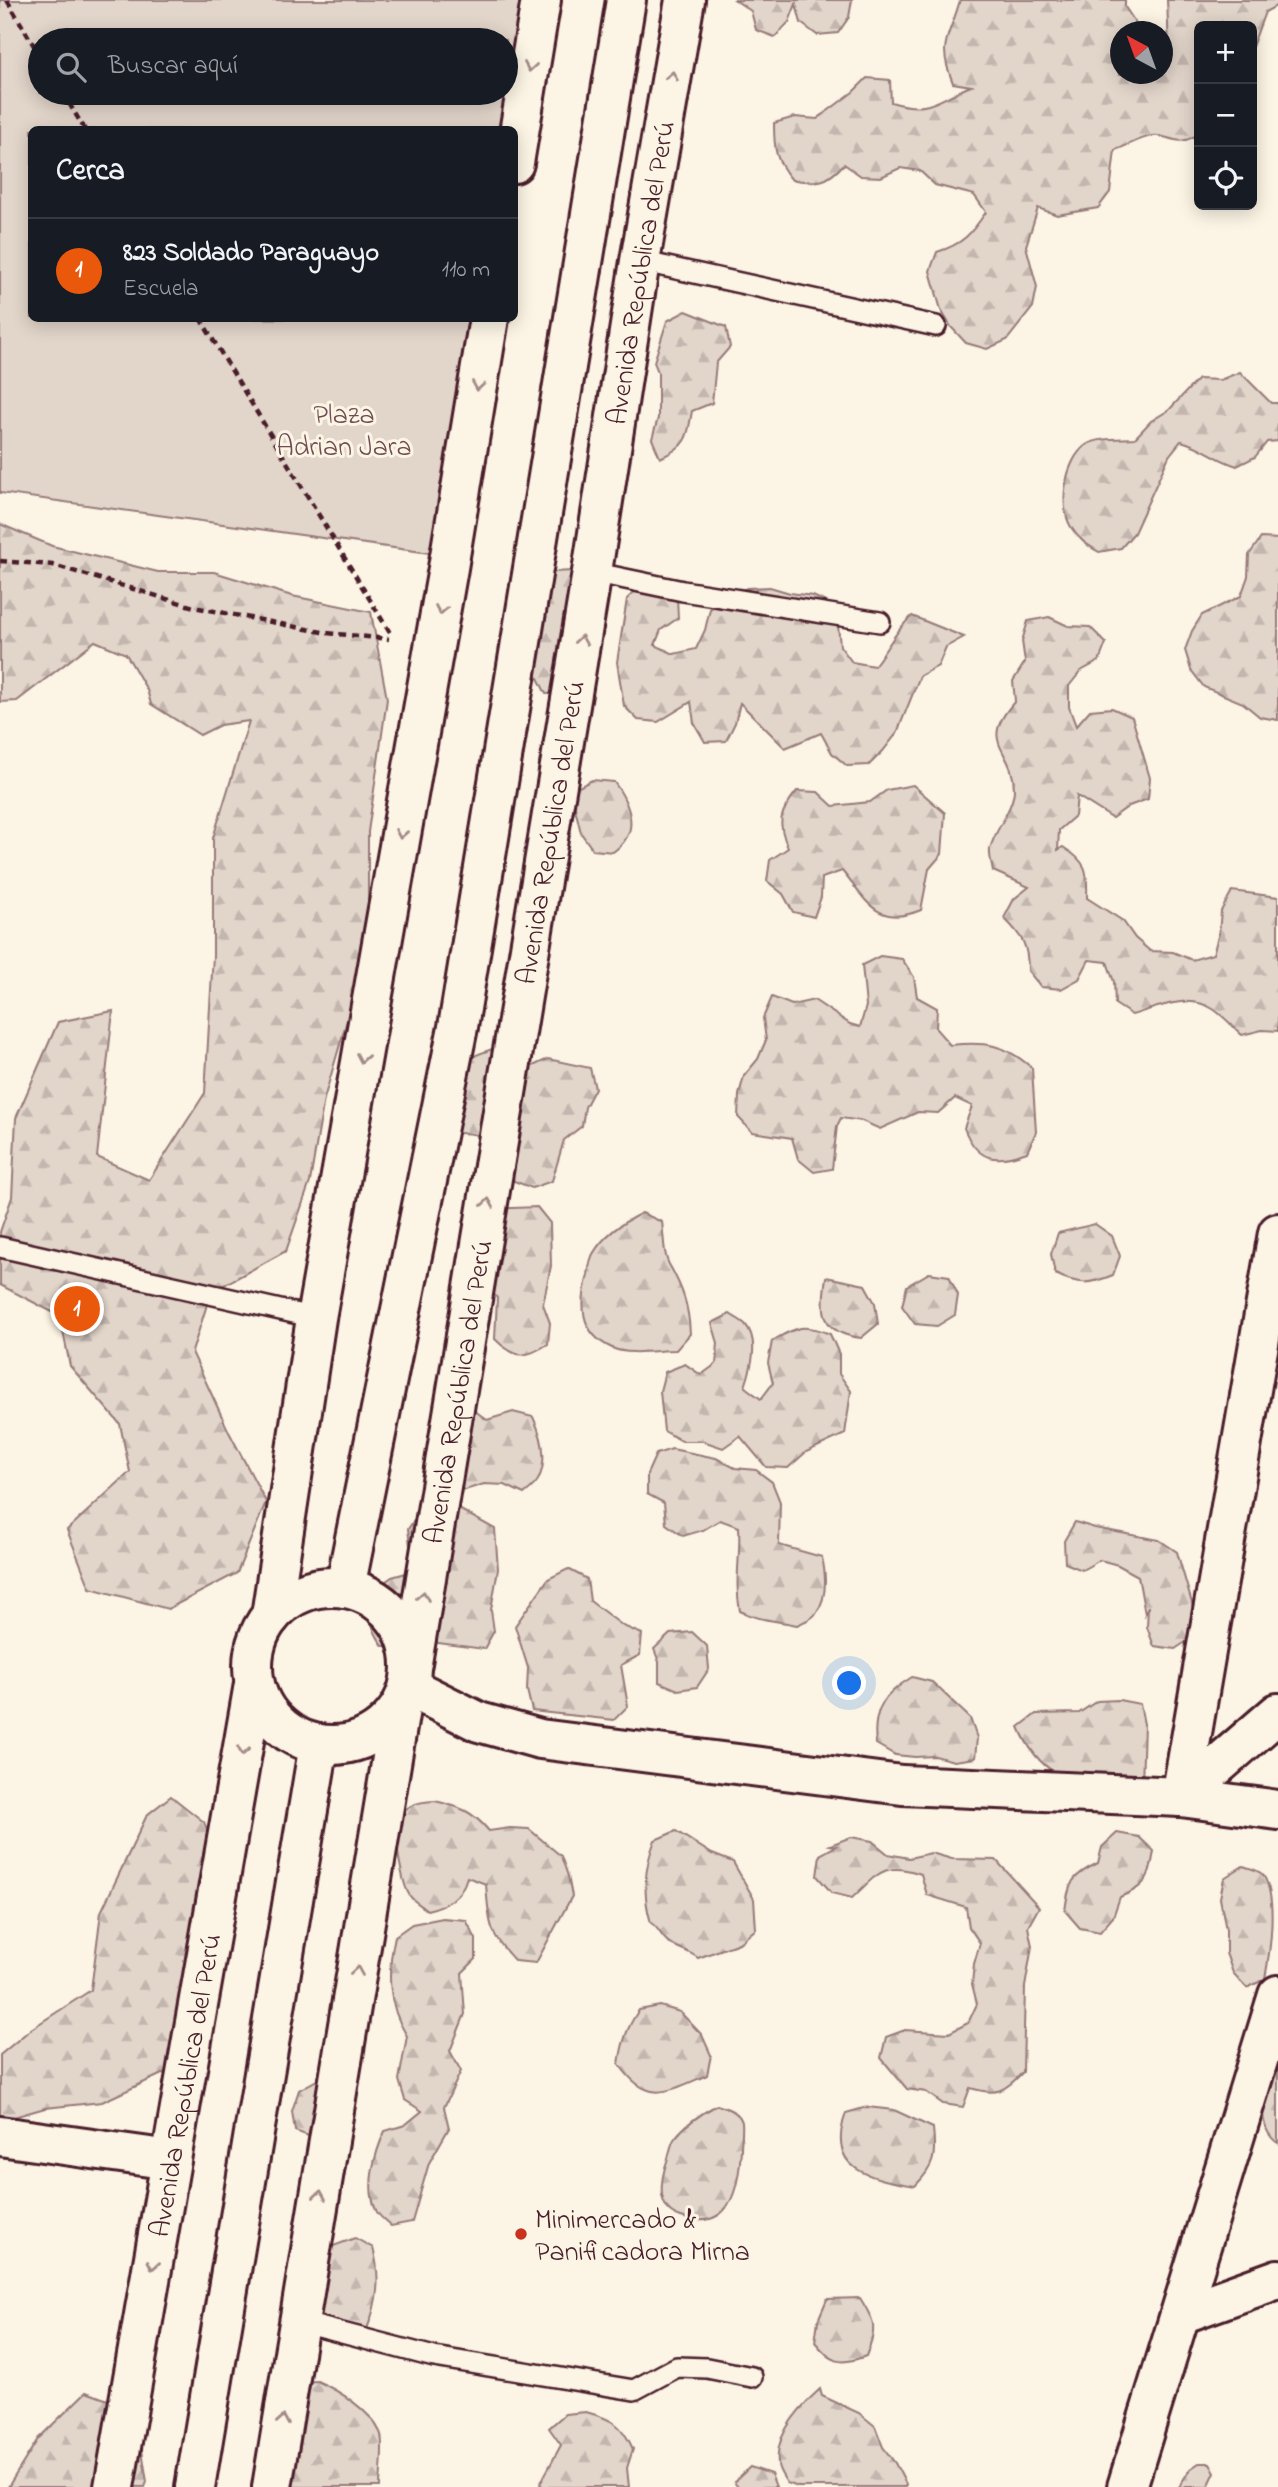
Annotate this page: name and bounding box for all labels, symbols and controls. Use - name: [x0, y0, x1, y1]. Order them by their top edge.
- north arrow: [1110, 21, 1173, 84]
- map controls: [1194, 21, 1257, 210]
- button: +: [1194, 21, 1257, 84]
- search box: [28, 28, 518, 105]
- icon: search: [52, 48, 90, 86]
- text: Buscar aquí: [108, 48, 238, 86]
- one-way arrow: [523, 61, 538, 73]
- one-way arrow: [664, 71, 679, 82]
- button: −: [1194, 84, 1257, 147]
- street label: Avenida República del Perú: [598, 118, 688, 428]
- button: locate: [1194, 147, 1257, 210]
- text: Cerca: [56, 150, 125, 194]
- text: 823 Soldado Paraguayo: [123, 235, 379, 273]
- text: 1: [75, 254, 83, 287]
- text: 110 m: [442, 254, 490, 287]
- text: Escuela: [123, 273, 199, 306]
- one-way arrow: [471, 380, 486, 392]
- park label: Plaza Adrian Jara: [276, 396, 412, 469]
- one-way arrow: [434, 604, 449, 616]
- one-way arrow: [573, 634, 588, 646]
- street label: Avenida República del Perú: [507, 678, 598, 988]
- one-way arrow: [395, 828, 410, 840]
- one-way arrow: [355, 1052, 370, 1064]
- one-way arrow: [480, 1197, 495, 1208]
- street label: Avenida República del Perú: [415, 1237, 505, 1547]
- pin: 1: [54, 1283, 100, 1335]
- one-way arrow: [415, 1590, 430, 1602]
- your location: [832, 1666, 866, 1700]
- one-way arrow: [236, 1745, 251, 1757]
- street label: Avenida República del Perú: [141, 1931, 234, 2241]
- one-way arrow: [349, 1965, 364, 1977]
- one-way arrow: [312, 2189, 327, 2201]
- place label: Minimercado & Panificadora Mirna: [535, 2201, 750, 2274]
- marker: Minimercado & Panificadora Mirna: [513, 2226, 529, 2242]
- one-way arrow: [146, 2259, 161, 2271]
- one-way arrow: [275, 2414, 290, 2426]

